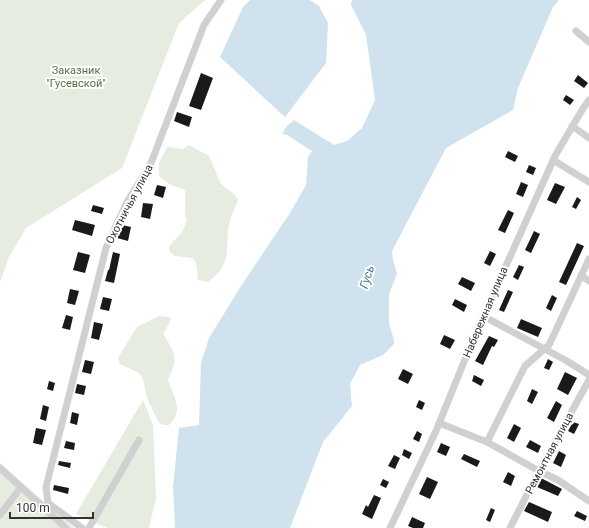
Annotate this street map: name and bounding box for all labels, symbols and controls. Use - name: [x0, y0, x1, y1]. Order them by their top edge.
- park label: Заказник "Гусевской": [46, 64, 106, 90]
- street label: Охотничья улица: [103, 162, 156, 246]
- water label: Гусь: [357, 264, 377, 290]
- street label: Набережная улица: [460, 265, 510, 360]
- street label: Ремонтная улица: [523, 410, 576, 496]
- scale bar: [10, 494, 93, 520]
- text: 100 m: [16, 501, 50, 515]

